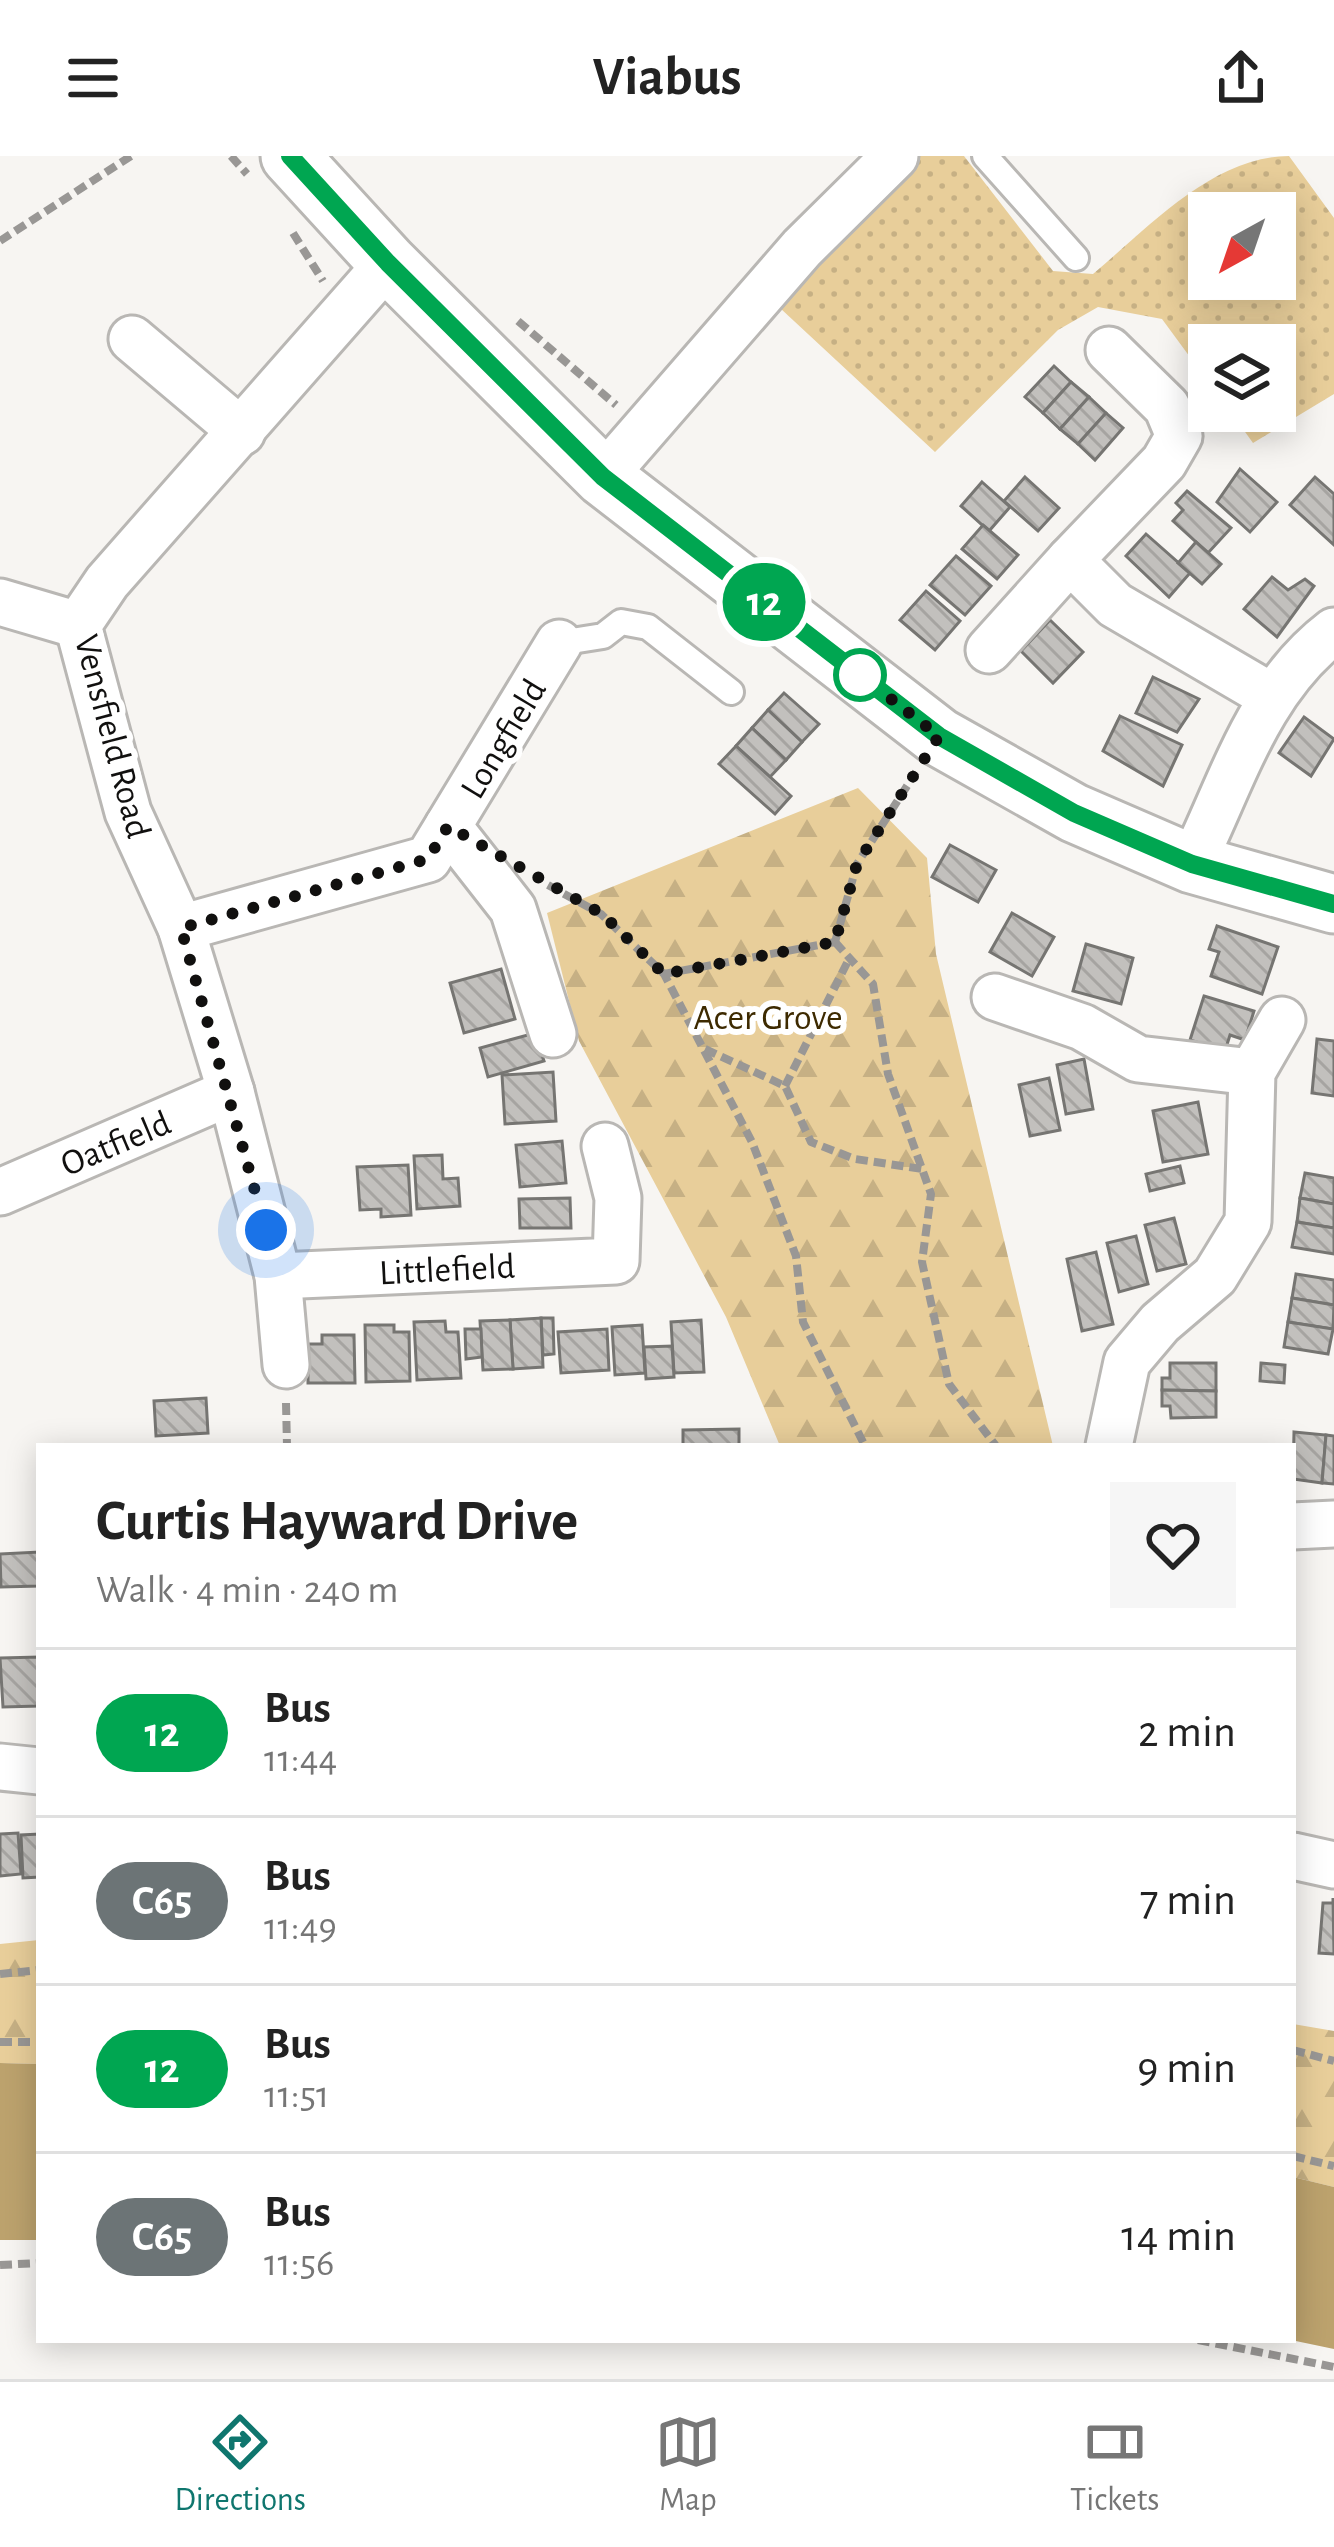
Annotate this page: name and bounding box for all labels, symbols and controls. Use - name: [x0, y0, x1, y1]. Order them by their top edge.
- icon: menu: [60, 45, 126, 111]
- icon: share: [1208, 45, 1274, 111]
- text: Viabus: [593, 51, 741, 105]
- north arrow: [1188, 192, 1296, 300]
- map controls: [1188, 192, 1296, 432]
- button: layers: [1188, 324, 1296, 432]
- line badge: 12: [710, 563, 818, 641]
- text: 12: [747, 581, 781, 623]
- street label: Vensfield Road: [68, 631, 156, 842]
- unlabelled marker: [835, 650, 885, 700]
- street label: Longfield: [454, 673, 553, 805]
- park label: Acer Grove: [693, 1000, 843, 1036]
- street label: Oatfield: [56, 1105, 176, 1183]
- your location: [236, 1200, 296, 1260]
- street label: Littlefield: [378, 1248, 516, 1292]
- button: heart: [1110, 1482, 1236, 1608]
- text: Curtis Hayward Drive: [96, 1493, 578, 1550]
- text: Walk · 4 min · 240 m: [96, 1571, 398, 1610]
- text: Bus: [264, 1686, 331, 1731]
- text: 2 min: [1138, 1710, 1236, 1755]
- text: 12: [145, 1712, 179, 1754]
- text: 11:44: [264, 1740, 337, 1779]
- text: Bus: [264, 1854, 331, 1899]
- text: 7 min: [1140, 1878, 1236, 1923]
- text: C65: [132, 1880, 192, 1922]
- text: 11:49: [264, 1908, 337, 1947]
- text: Bus: [264, 2022, 331, 2067]
- text: 9 min: [1137, 2046, 1236, 2091]
- text: 12: [145, 2048, 179, 2090]
- text: 11:51: [264, 2076, 329, 2115]
- text: Bus: [264, 2190, 331, 2235]
- text: 14 min: [1121, 2214, 1236, 2259]
- text: C65: [132, 2216, 192, 2258]
- text: 11:56: [264, 2244, 334, 2283]
- tab: Directions: [175, 2409, 306, 2521]
- tab: Map: [655, 2409, 721, 2521]
- tab: Tickets: [1070, 2409, 1159, 2521]

